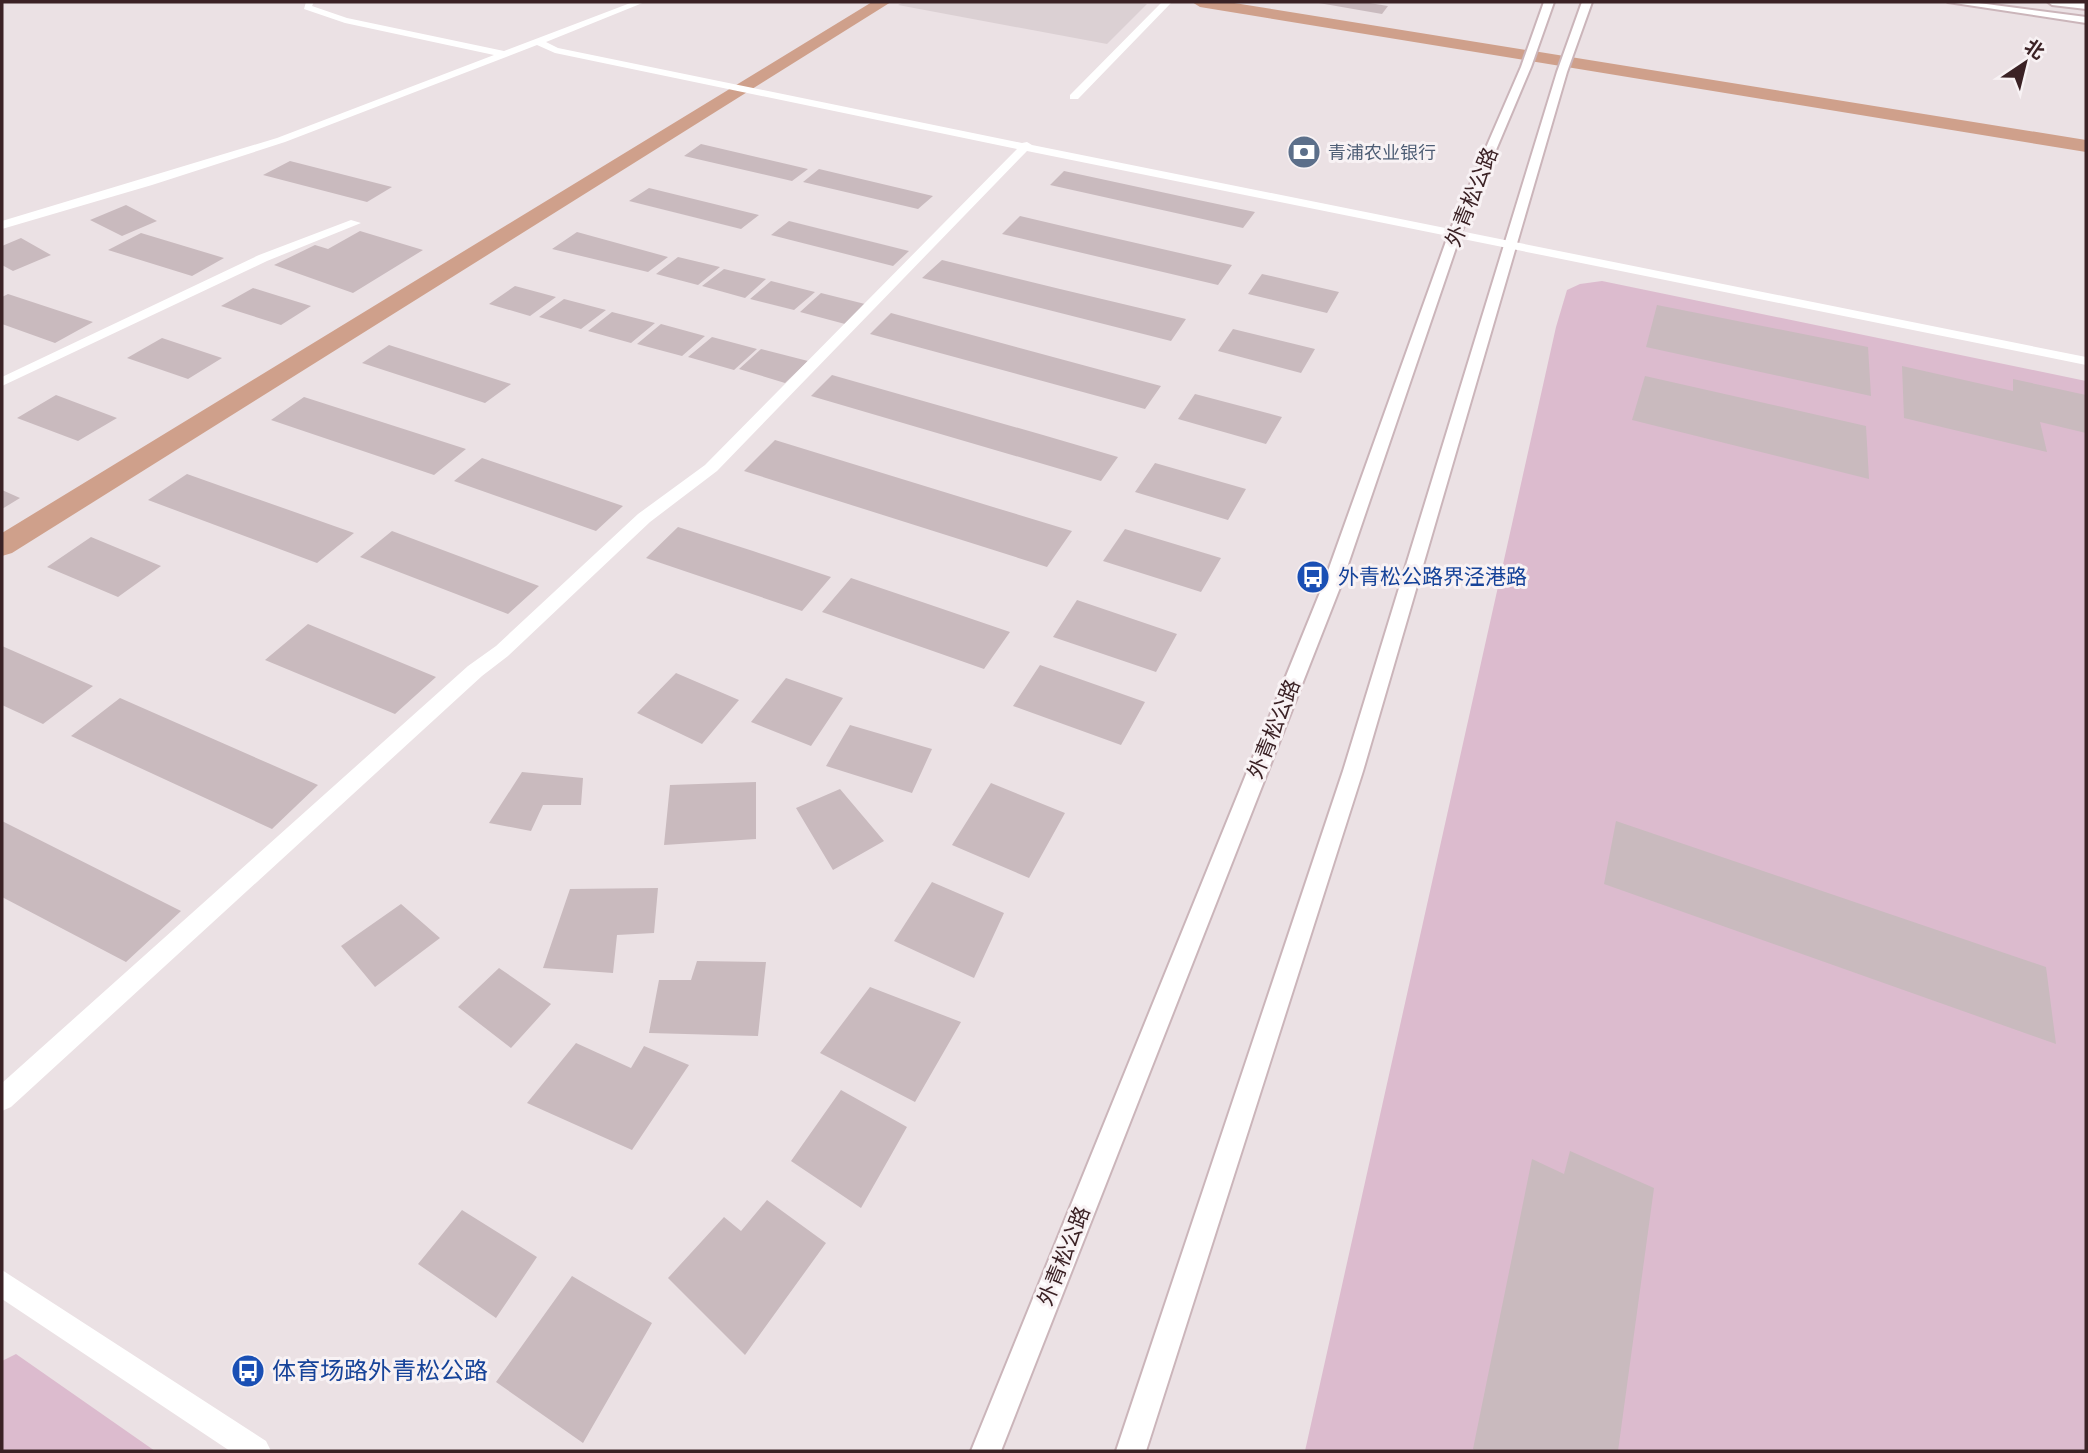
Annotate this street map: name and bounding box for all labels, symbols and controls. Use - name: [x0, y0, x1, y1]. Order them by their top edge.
- north arrow: [1990, 28, 2060, 98]
- text: 北: [2020, 35, 2049, 64]
- bank icon: 青浦农业银行: [1285, 133, 1323, 171]
- place label: 青浦农业银行: [1328, 142, 1436, 163]
- street label: 外青松公路: [1441, 144, 1503, 250]
- bus stop icon: 外青松公路界泾港路: [1294, 558, 1332, 596]
- place label: 外青松公路界泾港路: [1338, 565, 1527, 589]
- street label: 外青松公路: [1243, 676, 1305, 782]
- street label: 外青松公路: [1033, 1203, 1095, 1309]
- bus stop icon: 体育场路外青松公路: [229, 1352, 267, 1390]
- place label: 体育场路外青松公路: [272, 1357, 488, 1385]

